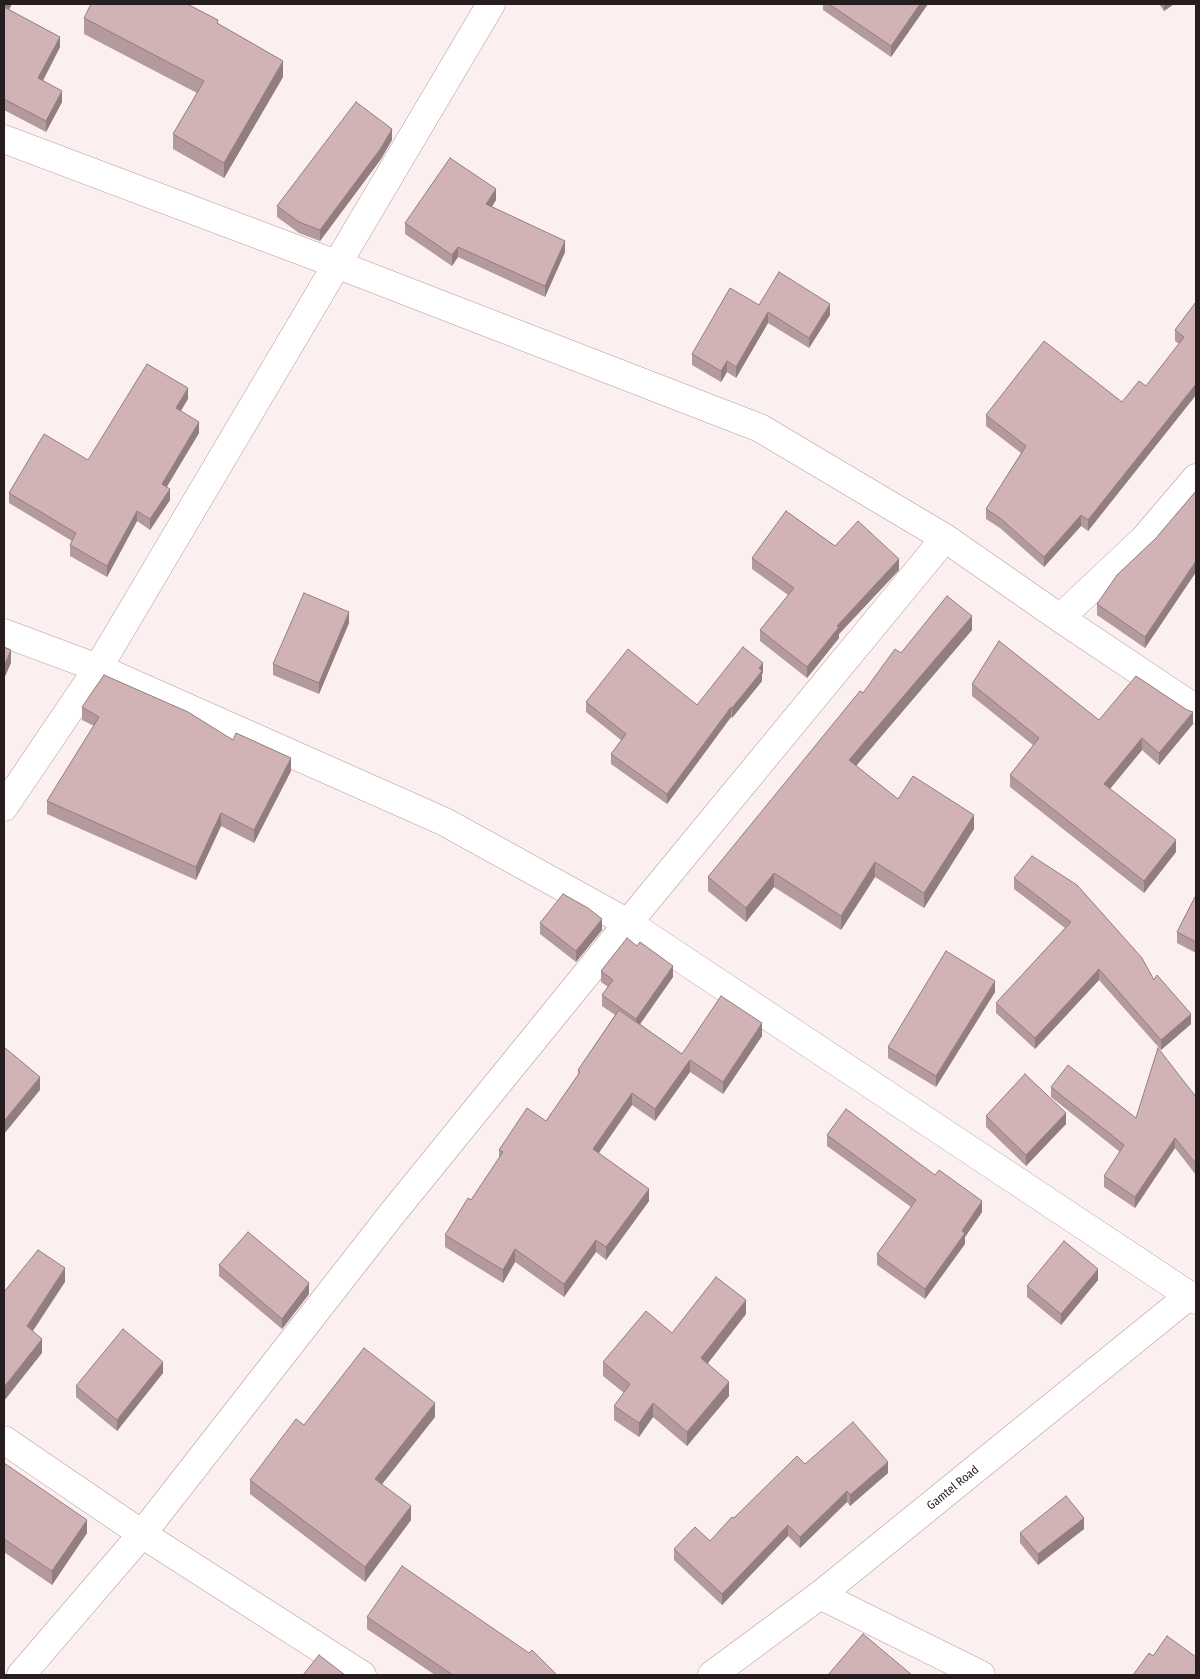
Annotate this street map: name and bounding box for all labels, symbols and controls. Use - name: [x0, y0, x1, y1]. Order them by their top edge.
- street label: Gamtel Road: [924, 1463, 982, 1513]

